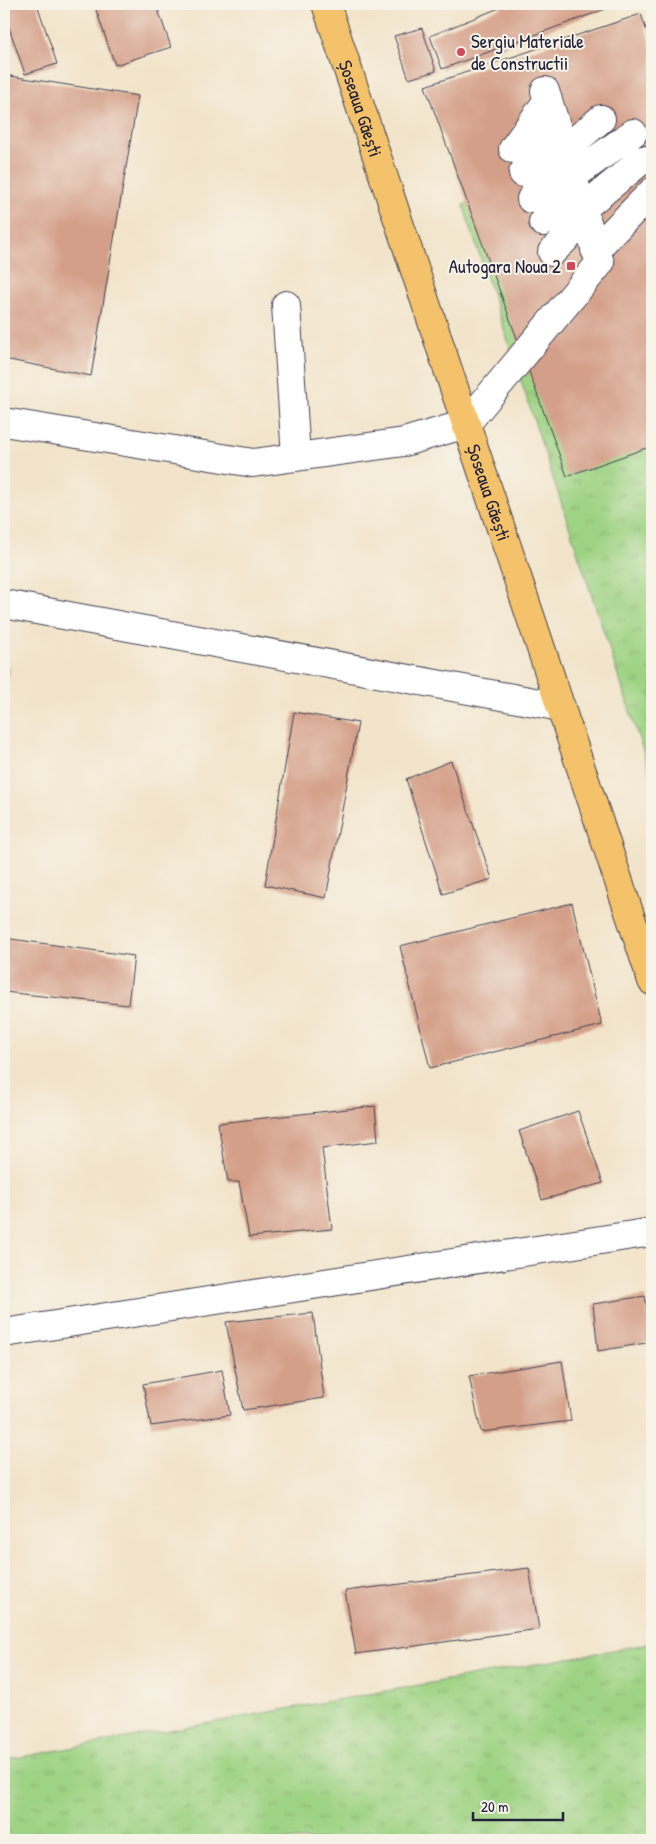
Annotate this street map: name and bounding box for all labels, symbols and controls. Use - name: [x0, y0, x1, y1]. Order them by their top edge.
- place label: Sergiu Materiale de Constructii: [471, 28, 584, 76]
- marker: Sergiu Materiale de Constructii: [455, 46, 467, 58]
- street label: Șoseaua Găești: [333, 57, 389, 160]
- place label: Autogara Noua 2: [449, 253, 561, 279]
- marker: Autogara Noua 2: [565, 260, 577, 272]
- street label: Șoseaua Găești: [461, 441, 517, 544]
- scale bar: [473, 1789, 564, 1821]
- text: 20 m: [481, 1796, 508, 1817]

